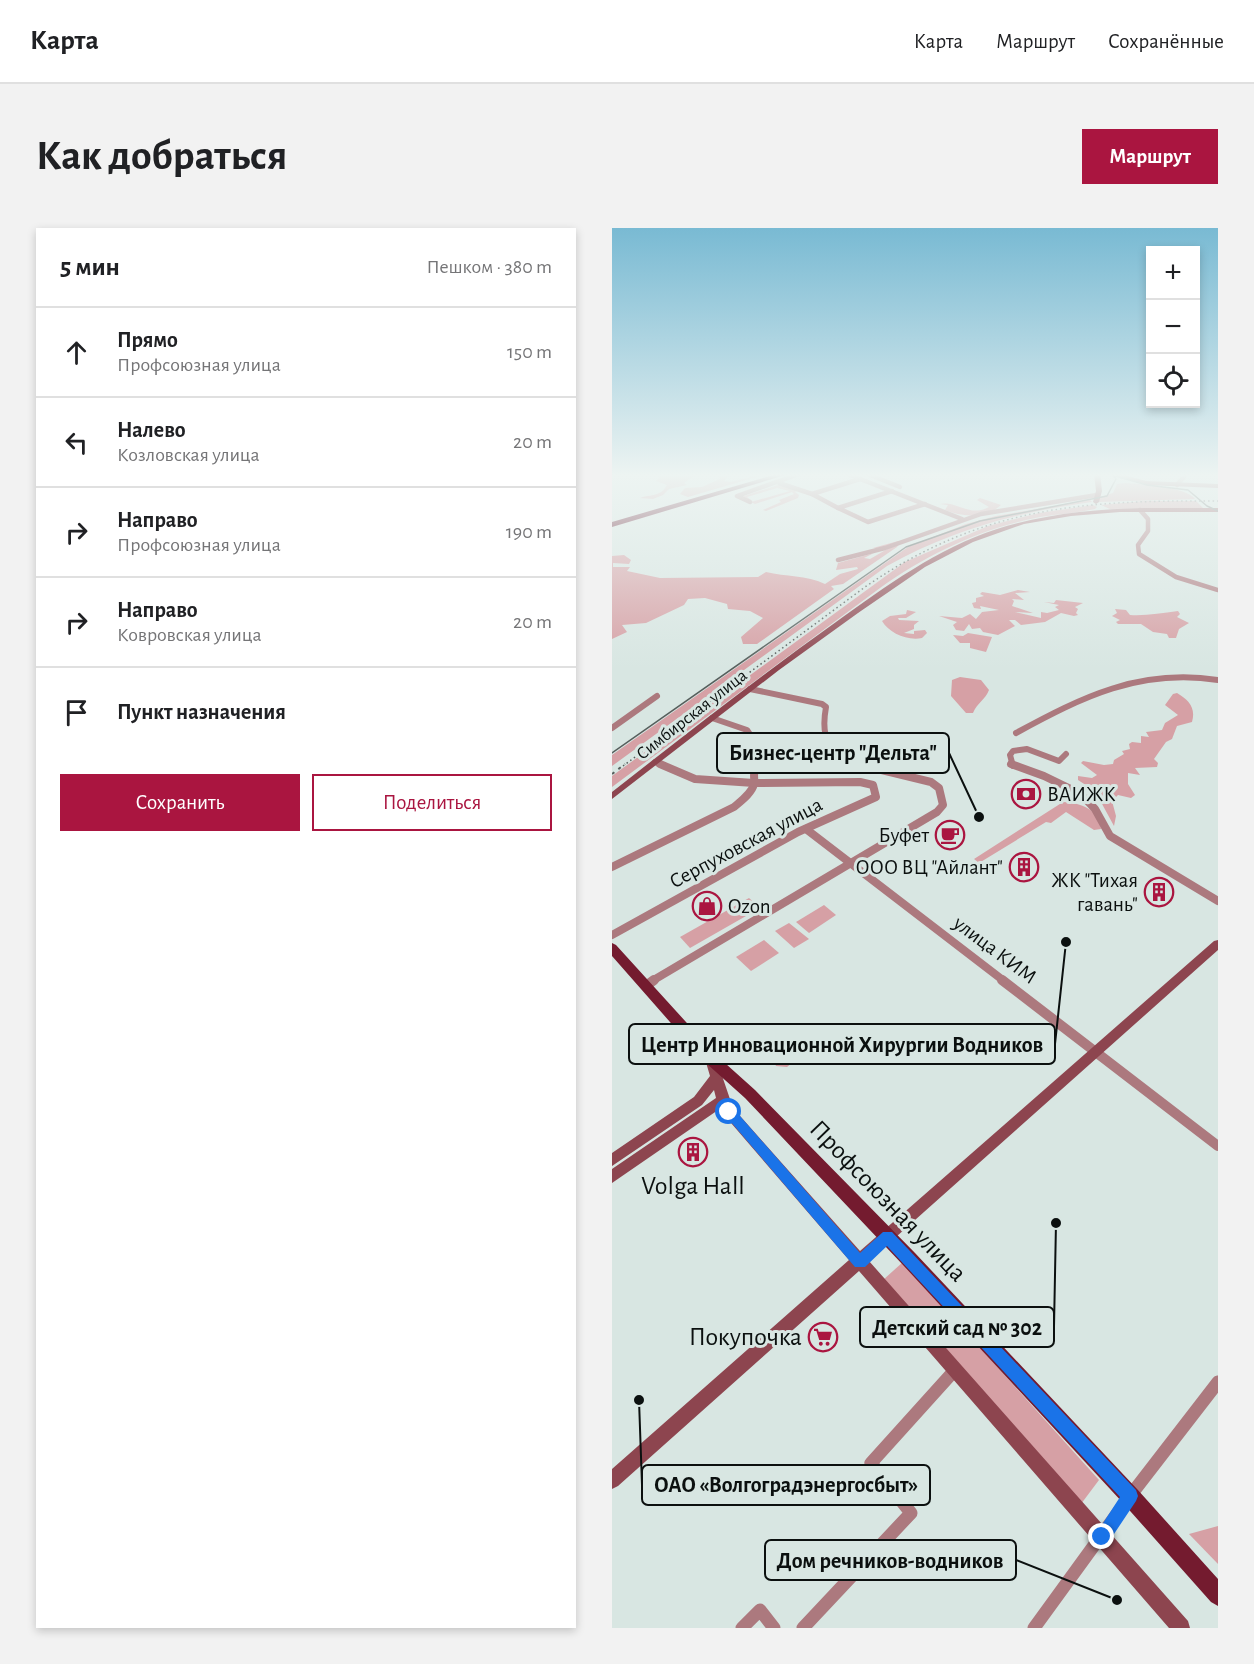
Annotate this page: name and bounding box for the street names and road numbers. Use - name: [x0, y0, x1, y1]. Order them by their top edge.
- street label: Симбирская улица: [633, 666, 751, 764]
- street label: Серпуховская улица: [666, 794, 826, 892]
- street label: улица КИМ: [949, 912, 1040, 988]
- street label: Профсоюзная улица: [805, 1115, 971, 1287]

